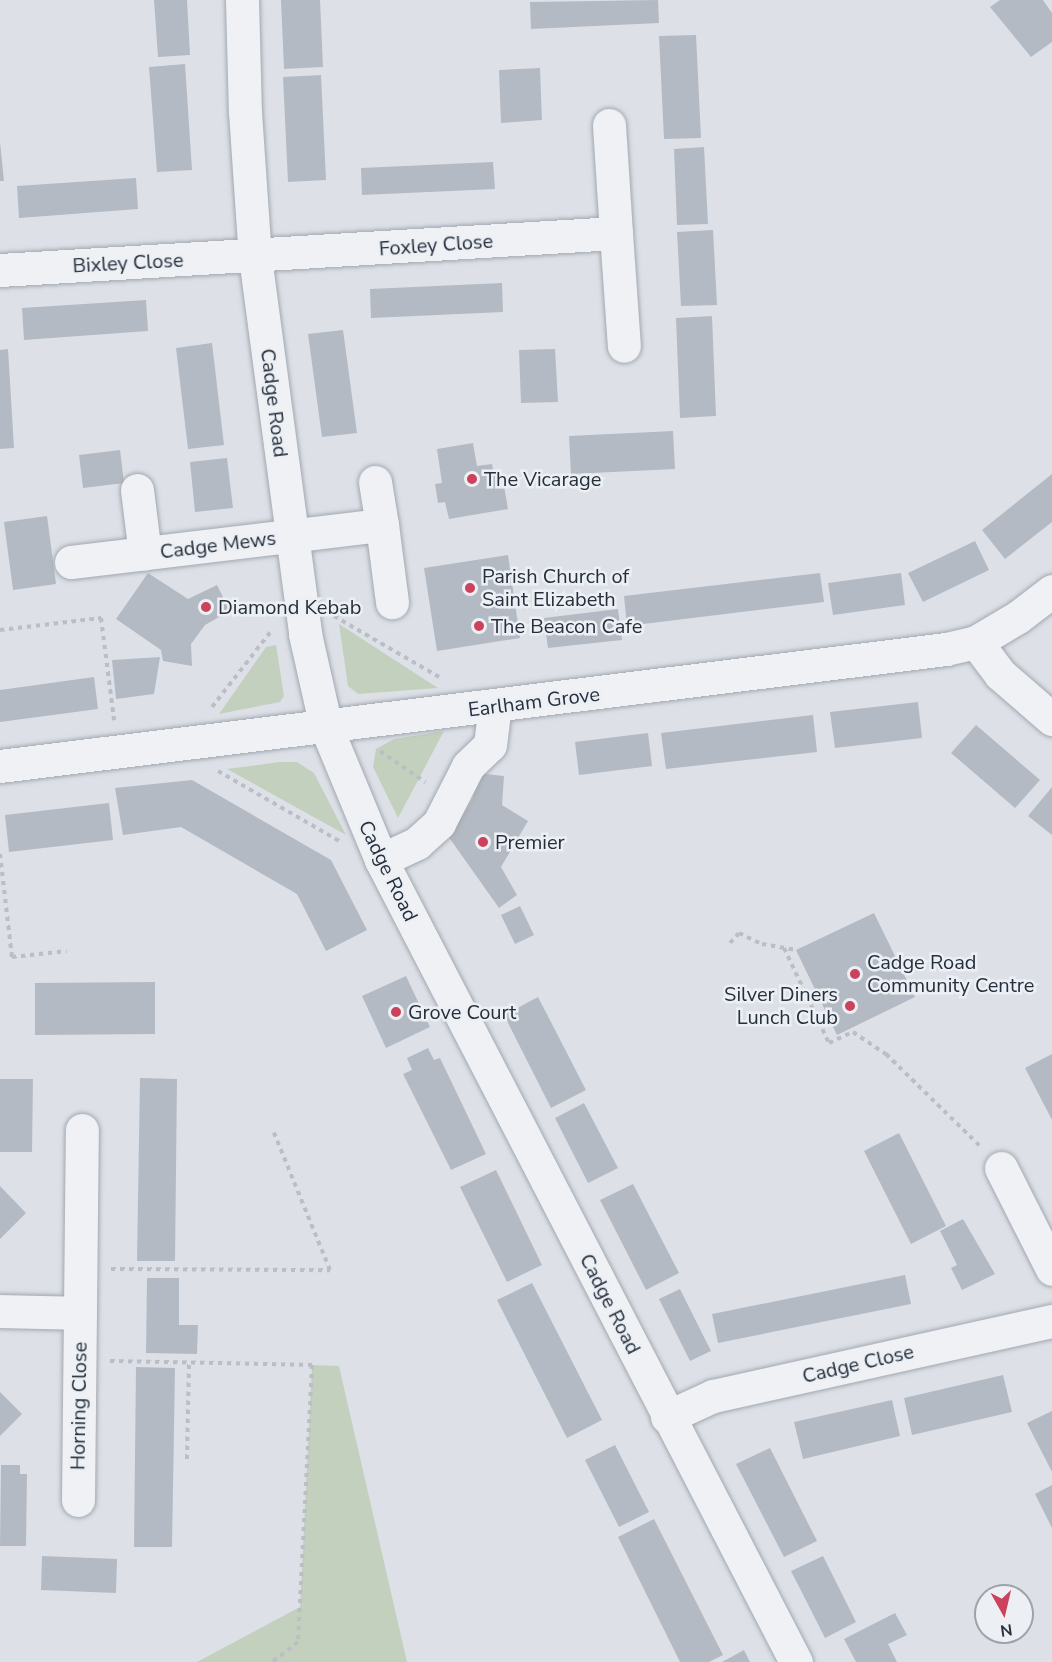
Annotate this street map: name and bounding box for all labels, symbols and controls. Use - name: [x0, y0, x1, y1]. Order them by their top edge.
- street label: Foxley Close: [378, 229, 494, 261]
- street label: Bixley Close: [72, 248, 184, 278]
- street label: Cadge Road: [255, 347, 293, 459]
- place label: The Vicarage: [484, 467, 601, 491]
- marker: The Vicarage: [465, 472, 479, 486]
- street label: Cadge Mews: [159, 526, 277, 564]
- place label: Parish Church of Saint Elizabeth: [482, 564, 629, 611]
- marker: Parish Church of Saint Elizabeth: [463, 581, 477, 595]
- place label: Diamond Kebab: [218, 595, 361, 619]
- marker: Diamond Kebab: [199, 600, 213, 614]
- place label: The Beacon Cafe: [491, 614, 642, 638]
- marker: The Beacon Cafe: [472, 619, 486, 633]
- street label: Earlham Grove: [467, 682, 601, 722]
- street label: Cadge Road: [353, 817, 423, 925]
- place label: Premier: [495, 830, 565, 854]
- marker: Premier: [476, 835, 490, 849]
- place label: Cadge Road Community Centre: [867, 951, 1034, 998]
- marker: Cadge Road Community Centre: [848, 967, 862, 981]
- place label: Silver Diners Lunch Club: [724, 982, 838, 1029]
- marker: Silver Diners Lunch Club: [843, 999, 857, 1013]
- place label: Grove Court: [408, 1000, 516, 1024]
- marker: Grove Court: [389, 1005, 403, 1019]
- street label: Cadge Road: [574, 1250, 646, 1358]
- street label: Cadge Close: [800, 1340, 916, 1388]
- street label: Horning Close: [66, 1342, 92, 1470]
- north arrow: [974, 1584, 1034, 1644]
- text: N: [999, 1618, 1014, 1642]

